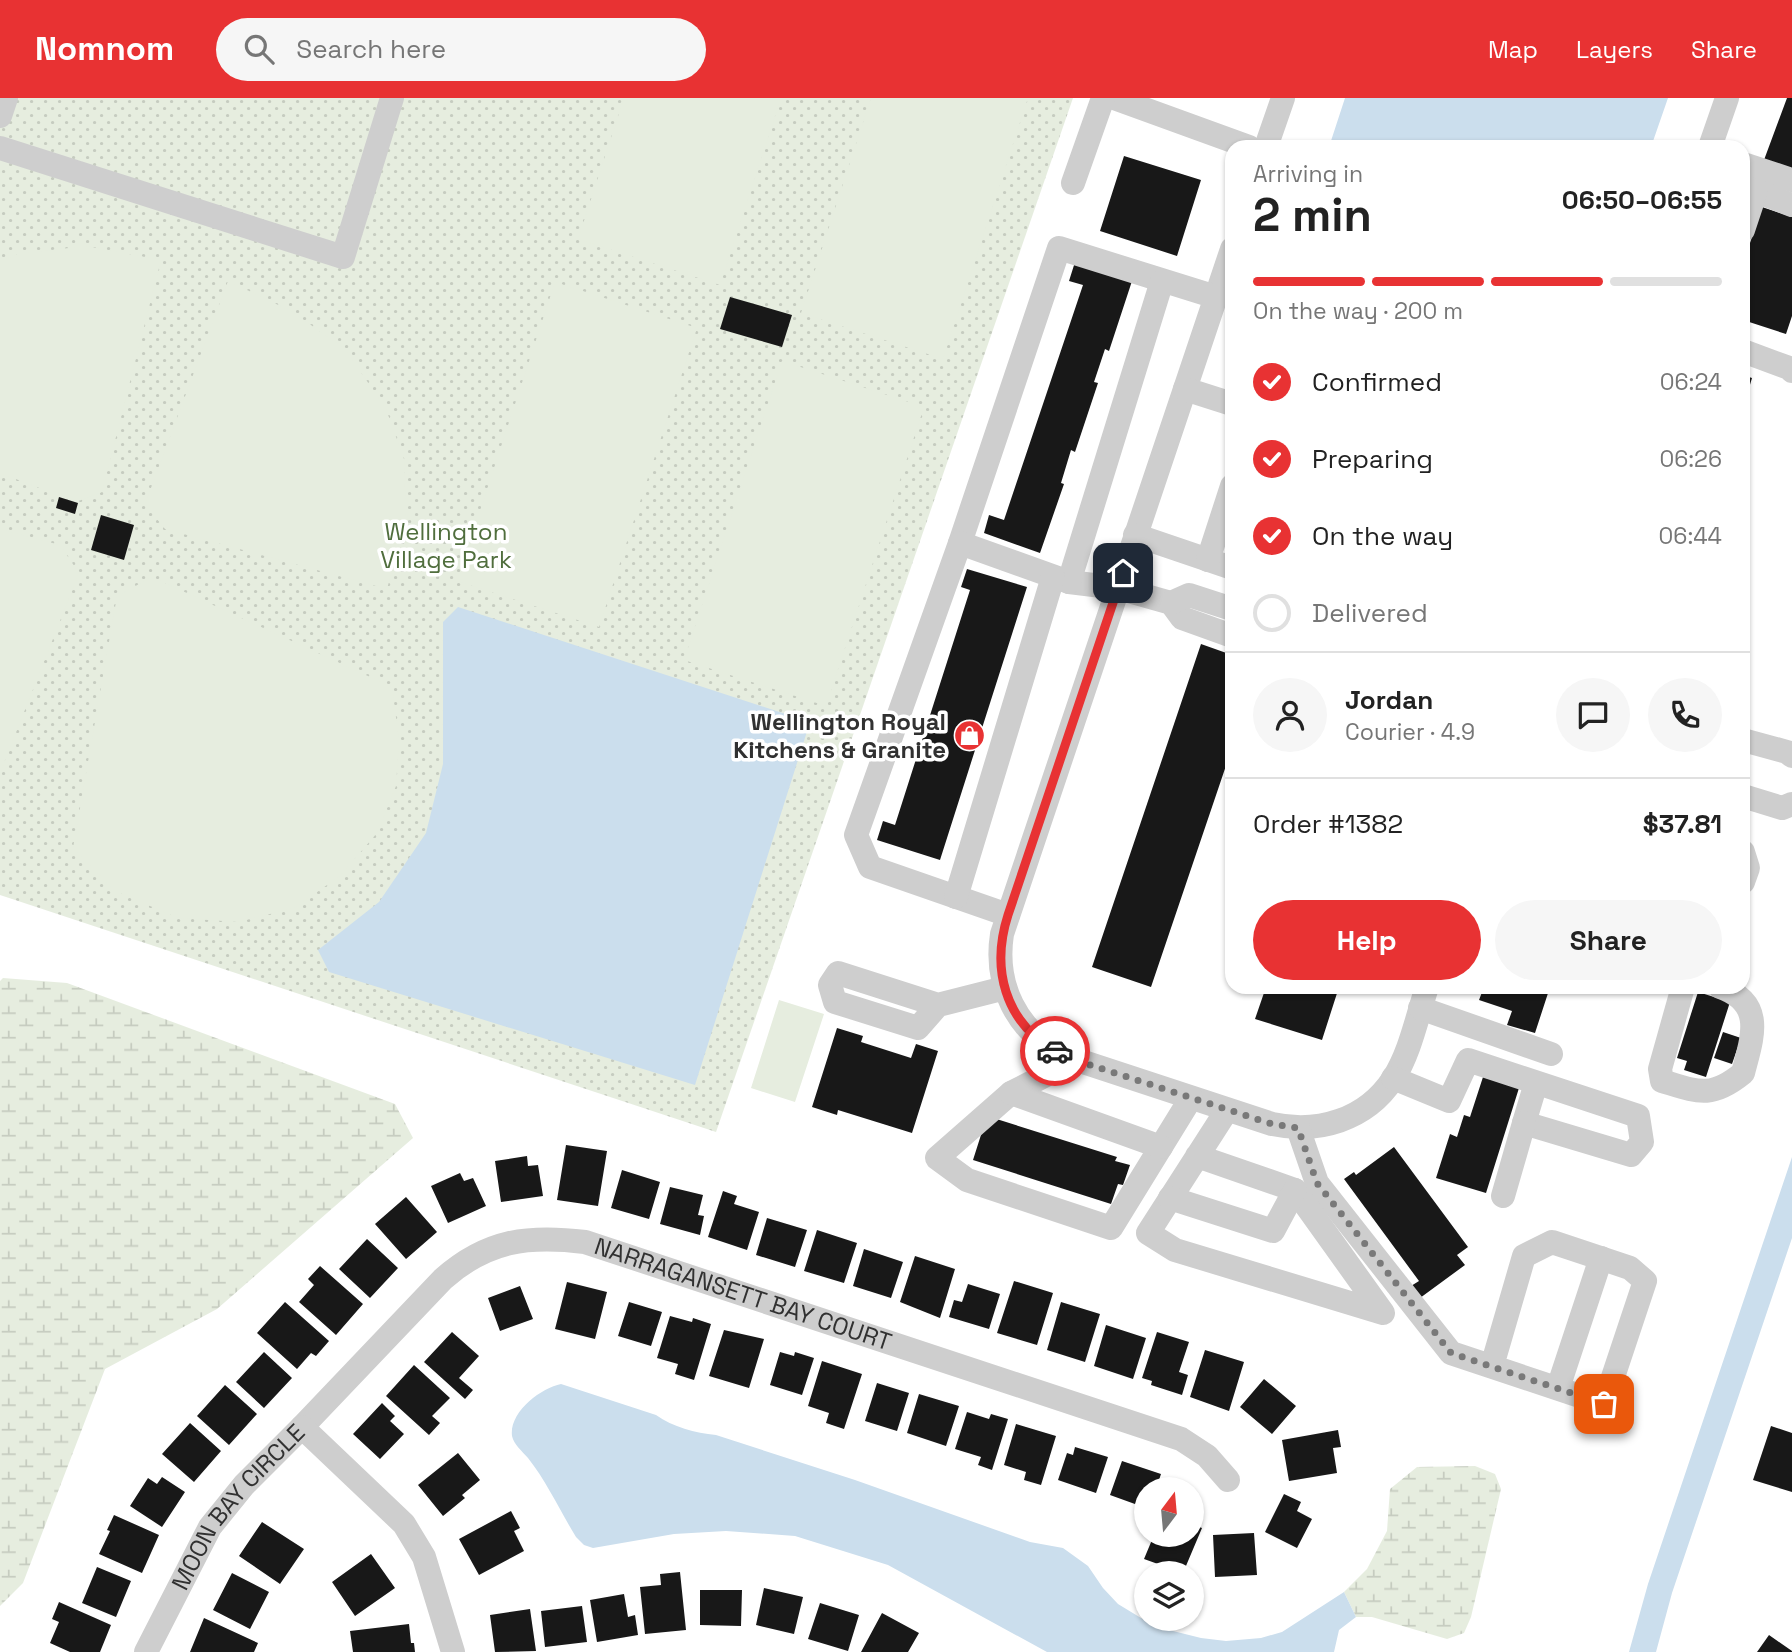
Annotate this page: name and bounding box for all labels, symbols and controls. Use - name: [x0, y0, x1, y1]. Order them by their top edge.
- search box: [216, 18, 706, 81]
- text: Nomnom: [35, 28, 174, 70]
- icon: search: [240, 30, 278, 68]
- text: Search here: [296, 32, 446, 66]
- text: Map: [1488, 34, 1538, 65]
- text: Layers: [1576, 34, 1653, 65]
- text: Share: [1691, 34, 1757, 65]
- text: Arriving in: [1253, 159, 1363, 189]
- text: 06:50–06:55: [1562, 183, 1722, 217]
- text: 2 min: [1253, 186, 1372, 244]
- text: On the way · 200 m: [1253, 296, 1463, 326]
- icon: check: [1253, 363, 1291, 401]
- text: Confirmed: [1312, 365, 1442, 399]
- text: 06:24: [1660, 367, 1722, 397]
- icon: check: [1253, 440, 1291, 478]
- text: Preparing: [1312, 442, 1433, 476]
- text: 06:26: [1659, 444, 1722, 474]
- park label: Wellington Village Park: [380, 516, 512, 575]
- icon: check: [1253, 517, 1291, 555]
- text: On the way: [1312, 519, 1453, 553]
- text: 06:44: [1659, 521, 1722, 551]
- pin: [1093, 543, 1153, 603]
- icon: home: [1104, 554, 1142, 592]
- text: Delivered: [1312, 596, 1428, 630]
- button: person: [1253, 678, 1327, 752]
- button: chat: [1556, 678, 1630, 752]
- button: phone: [1648, 678, 1722, 752]
- text: Jordan: [1345, 683, 1433, 717]
- place label: Wellington Royal Kitchens & Granite: [733, 706, 946, 765]
- text: Courier · 4.9: [1345, 717, 1475, 747]
- shop icon: Wellington Royal Kitchens & Granite: [952, 719, 986, 753]
- text: Order #1382: [1253, 807, 1403, 841]
- text: $37.81: [1643, 807, 1722, 841]
- button: Help: [1253, 900, 1481, 980]
- button: Share: [1495, 900, 1722, 980]
- courier: [1020, 1016, 1090, 1086]
- icon: car: [1036, 1032, 1074, 1070]
- street label: NARRAGANSETT BAY COURT: [590, 1230, 896, 1357]
- pin: [1574, 1374, 1634, 1434]
- icon: bag: [1585, 1385, 1623, 1423]
- street label: MOON BAY CIRCLE: [164, 1417, 311, 1595]
- north arrow: [1134, 1477, 1204, 1547]
- map controls: [1134, 1477, 1204, 1631]
- button: layers: [1134, 1561, 1204, 1631]

